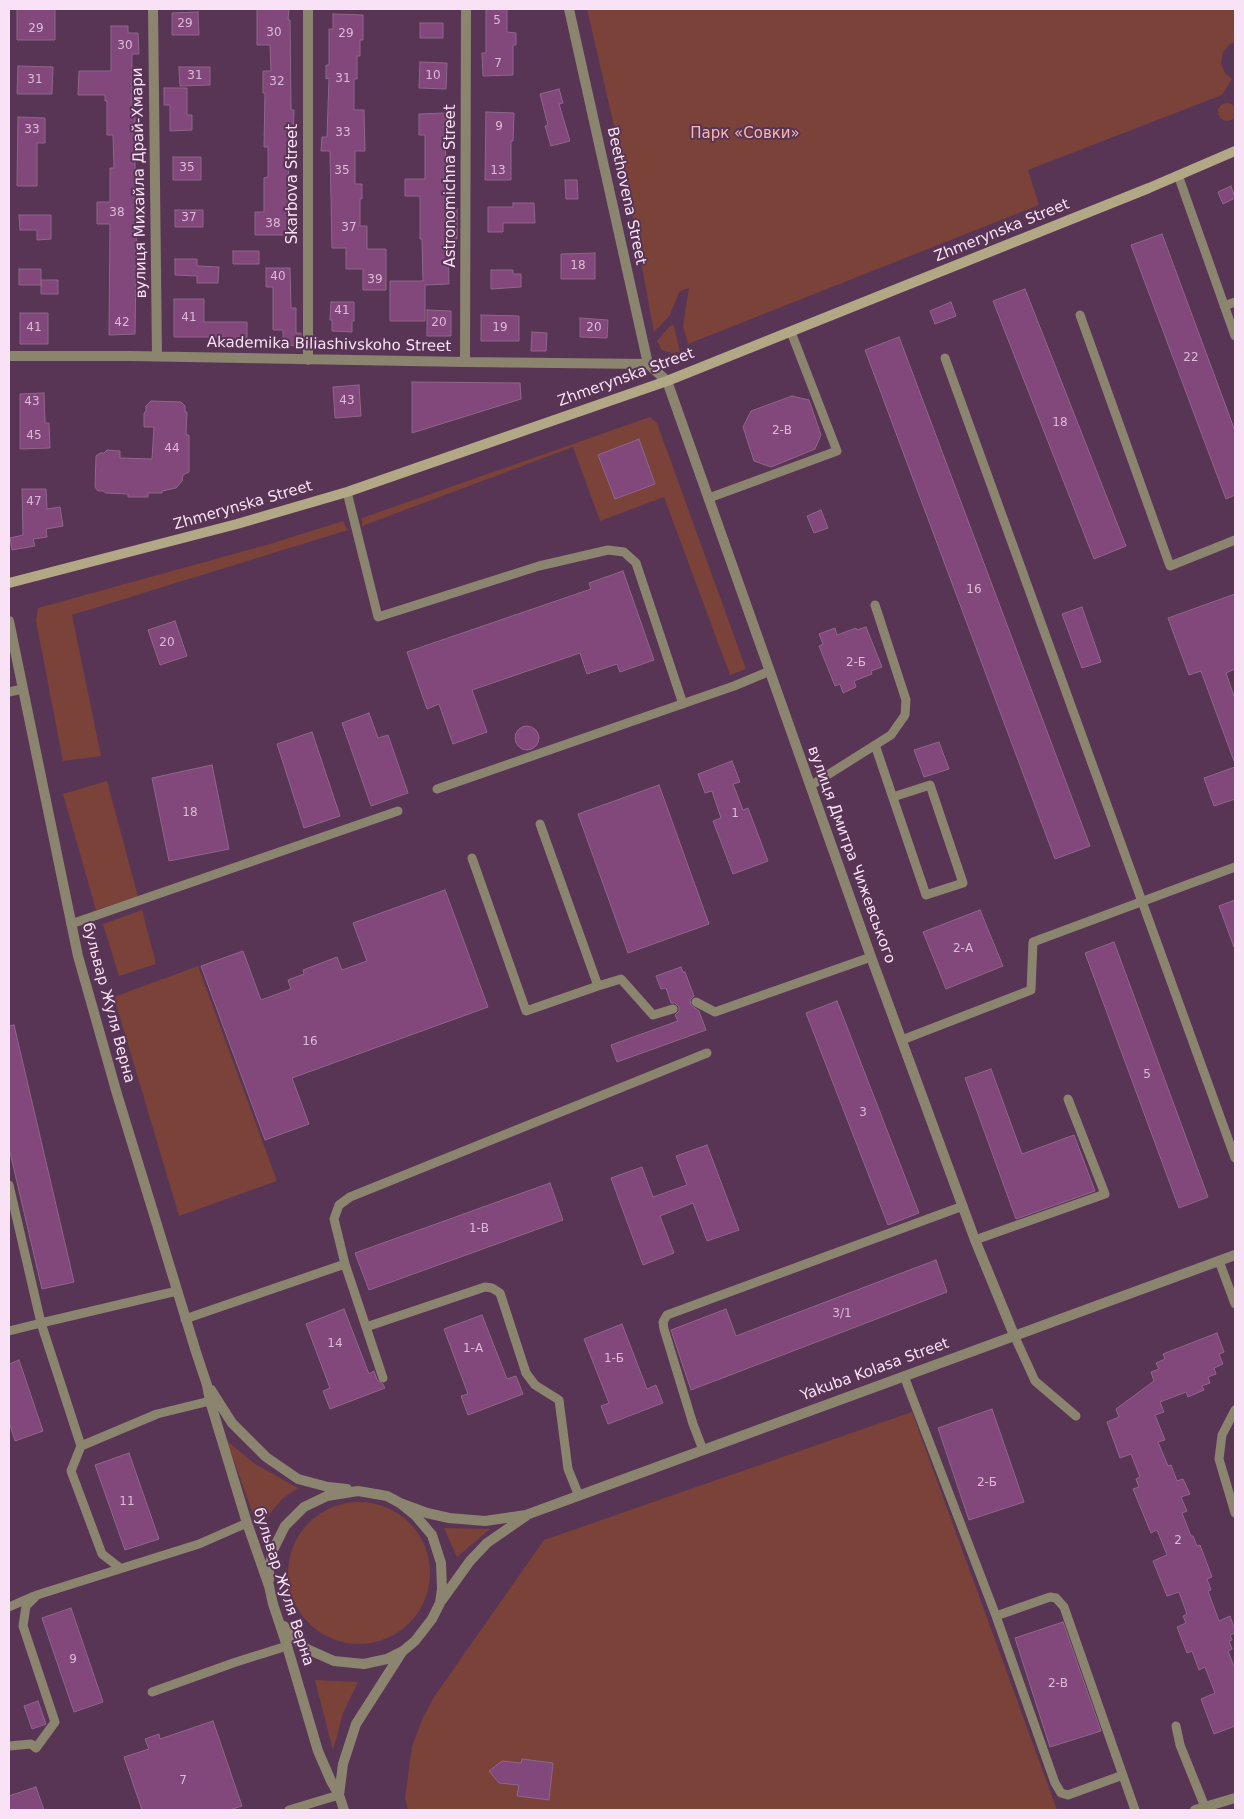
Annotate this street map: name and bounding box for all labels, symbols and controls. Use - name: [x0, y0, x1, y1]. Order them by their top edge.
- house number: 5: [493, 14, 501, 28]
- house number: 29: [177, 17, 193, 31]
- house number: 29: [28, 22, 44, 36]
- house number: 30: [266, 26, 282, 40]
- house number: 29: [338, 27, 354, 41]
- house number: 30: [117, 39, 133, 53]
- house number: 7: [494, 57, 502, 71]
- street label: вулиця Михайла Драй-Хмари: [129, 67, 151, 299]
- house number: 31: [187, 69, 203, 83]
- house number: 10: [425, 69, 441, 83]
- house number: 31: [335, 72, 351, 86]
- house number: 31: [27, 73, 43, 87]
- house number: 32: [269, 75, 285, 89]
- street label: Astronomichna Street: [442, 104, 460, 268]
- house number: 9: [495, 120, 503, 134]
- house number: 33: [24, 123, 40, 137]
- street label: Skarbova Street: [284, 124, 302, 244]
- street label: Beethovena Street: [603, 125, 649, 267]
- park label: Парк «Совки»: [690, 125, 800, 143]
- house number: 33: [335, 126, 351, 140]
- house number: 35: [179, 161, 195, 175]
- house number: 35: [334, 164, 350, 178]
- house number: 13: [490, 164, 506, 178]
- street label: Zhmerynska Street: [932, 196, 1072, 266]
- house number: 38: [109, 206, 125, 220]
- house number: 37: [181, 211, 197, 225]
- house number: 38: [265, 217, 281, 231]
- house number: 37: [341, 221, 357, 235]
- house number: 18: [570, 259, 586, 273]
- house number: 40: [270, 270, 286, 284]
- house number: 39: [367, 273, 383, 287]
- house number: 41: [334, 304, 350, 318]
- house number: 41: [181, 311, 197, 325]
- house number: 42: [114, 316, 130, 330]
- house number: 20: [431, 316, 447, 330]
- house number: 41: [26, 321, 42, 335]
- house number: 19: [492, 321, 508, 335]
- house number: 20: [586, 321, 602, 335]
- street label: Akademika Biliashivskoho Street: [207, 334, 451, 356]
- street label: Zhmerynska Street: [555, 345, 697, 411]
- house number: 22: [1183, 351, 1199, 365]
- house number: 43: [339, 394, 355, 408]
- house number: 43: [24, 395, 40, 409]
- house number: 18: [1052, 416, 1068, 430]
- house number: 2-В: [772, 424, 792, 438]
- house number: 45: [26, 429, 42, 443]
- house number: 44: [164, 442, 180, 456]
- street label: Zhmerynska Street: [171, 478, 315, 534]
- house number: 47: [26, 495, 42, 509]
- house number: 16: [966, 583, 982, 597]
- house number: 20: [159, 636, 175, 650]
- house number: 2-Б: [846, 656, 866, 670]
- street label: вулиця Дмитра Чижевського: [803, 744, 899, 966]
- house number: 18: [182, 806, 198, 820]
- house number: 1: [731, 807, 739, 821]
- street label: бульвар Жуля Верна: [78, 921, 138, 1085]
- house number: 2-А: [953, 942, 973, 956]
- house number: 16: [302, 1035, 318, 1049]
- house number: 5: [1143, 1068, 1151, 1082]
- house number: 3: [859, 1106, 867, 1120]
- house number: 1-В: [469, 1222, 489, 1236]
- house number: 3/1: [832, 1307, 852, 1321]
- street label: Yakuba Kolasa Street: [798, 1335, 952, 1405]
- house number: 14: [327, 1337, 343, 1351]
- house number: 1-А: [463, 1342, 483, 1356]
- house number: 1-Б: [604, 1352, 624, 1366]
- house number: 2-Б: [977, 1476, 997, 1490]
- house number: 11: [119, 1495, 135, 1509]
- street label: бульвар Жуля Верна: [249, 1506, 317, 1668]
- house number: 2: [1174, 1534, 1182, 1548]
- house number: 9: [69, 1653, 77, 1667]
- house number: 2-В: [1048, 1677, 1068, 1691]
- house number: 7: [179, 1774, 187, 1788]

